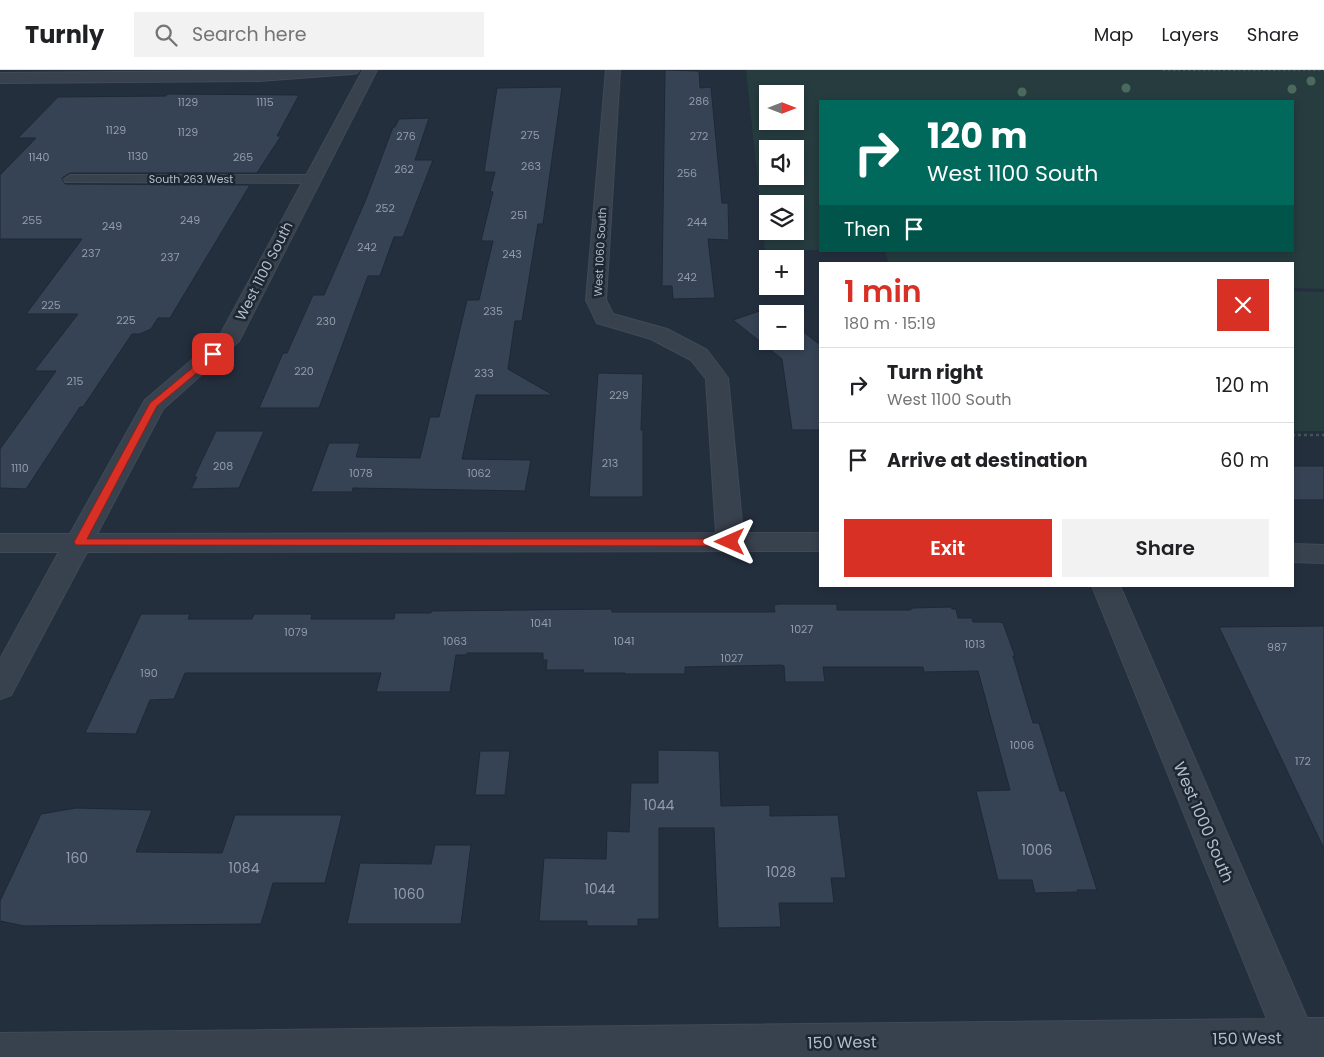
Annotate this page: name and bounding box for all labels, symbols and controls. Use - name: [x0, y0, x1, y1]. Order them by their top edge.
- search box: [134, 12, 484, 57]
- text: Turnly: [25, 18, 104, 51]
- icon: search: [152, 21, 180, 49]
- text: Search here: [192, 21, 307, 48]
- text: Map: [1094, 22, 1134, 47]
- text: Layers: [1162, 22, 1219, 47]
- text: Share: [1247, 22, 1299, 47]
- north arrow: [759, 85, 804, 130]
- map controls: [759, 85, 804, 350]
- house number: 286: [689, 93, 709, 109]
- house number: 1129: [178, 94, 198, 110]
- house number: 1115: [256, 94, 274, 110]
- text: 120 m: [927, 111, 1027, 160]
- icon: right: [844, 120, 909, 185]
- house number: 1129: [106, 122, 126, 138]
- house number: 1129: [178, 124, 198, 140]
- house number: 275: [520, 127, 540, 143]
- house number: 276: [396, 128, 416, 144]
- house number: 272: [690, 128, 708, 144]
- button: sound: [759, 140, 804, 185]
- house number: 1130: [128, 148, 148, 164]
- house number: 1140: [29, 149, 50, 165]
- house number: 265: [233, 149, 253, 165]
- house number: 263: [521, 158, 541, 174]
- text: West 1100 South: [927, 158, 1098, 189]
- house number: 262: [394, 161, 414, 177]
- house number: 256: [677, 165, 697, 181]
- street label: South 263 West: [149, 171, 233, 187]
- button: layers: [759, 195, 804, 240]
- house number: 252: [375, 200, 395, 216]
- house number: 251: [511, 207, 527, 223]
- street label: West 1060 South: [590, 207, 610, 297]
- house number: 255: [22, 212, 42, 228]
- house number: 249: [180, 212, 200, 228]
- house number: 244: [687, 214, 707, 230]
- icon: arrive: [900, 215, 928, 243]
- text: Then: [844, 216, 890, 243]
- house number: 249: [102, 218, 122, 234]
- street label: West 1100 South: [230, 218, 298, 324]
- house number: 242: [357, 239, 377, 255]
- house number: 237: [82, 245, 100, 261]
- house number: 243: [502, 246, 522, 262]
- house number: 237: [161, 249, 179, 265]
- button: +: [759, 250, 804, 295]
- house number: 242: [677, 269, 697, 285]
- text: 1 min: [844, 270, 922, 313]
- button: close: [1217, 279, 1269, 331]
- house number: 225: [41, 297, 61, 313]
- house number: 235: [483, 303, 503, 319]
- button: −: [759, 305, 804, 350]
- house number: 225: [116, 312, 136, 328]
- text: 180 m · 15:19: [844, 312, 936, 335]
- house number: 230: [316, 313, 336, 329]
- pin: [192, 333, 234, 375]
- icon: arrive: [199, 340, 227, 368]
- text: Turn right: [887, 359, 983, 386]
- house number: 220: [294, 363, 314, 379]
- house number: 233: [474, 365, 494, 381]
- icon: right: [844, 371, 872, 399]
- text: 120 m: [1215, 372, 1269, 399]
- house number: 215: [67, 373, 83, 389]
- house number: 229: [609, 387, 629, 403]
- text: West 1100 South: [887, 388, 1012, 411]
- icon: arrive: [844, 446, 872, 474]
- text: Arrive at destination: [887, 447, 1088, 474]
- text: 60 m: [1220, 447, 1269, 474]
- house number: 213: [602, 455, 618, 471]
- house number: 208: [213, 458, 233, 474]
- house number: 1110: [11, 460, 29, 476]
- house number: 1078: [349, 465, 373, 481]
- house number: 1062: [467, 465, 491, 481]
- position arrow: [703, 515, 755, 567]
- button: Exit: [844, 519, 1052, 577]
- button: Share: [1062, 519, 1269, 577]
- house number: 1041: [531, 615, 551, 631]
- house number: 1027: [791, 621, 813, 637]
- house number: 1079: [284, 624, 308, 640]
- house number: 1063: [443, 633, 467, 649]
- house number: 1041: [614, 633, 634, 649]
- house number: 1013: [965, 636, 985, 652]
- house number: 987: [1267, 639, 1287, 655]
- house number: 1027: [721, 650, 743, 666]
- house number: 190: [140, 665, 158, 681]
- house number: 1006: [1010, 737, 1034, 753]
- house number: 172: [1295, 753, 1311, 769]
- street label: West 1000 South: [1168, 758, 1239, 886]
- house number: 1044: [644, 795, 675, 815]
- house number: 1006: [1022, 840, 1053, 860]
- house number: 160: [66, 848, 88, 868]
- house number: 1084: [229, 858, 260, 878]
- house number: 1028: [766, 862, 796, 882]
- house number: 1044: [585, 879, 616, 899]
- house number: 1060: [394, 884, 424, 904]
- street label: 150 West: [1212, 1026, 1282, 1051]
- street label: 150 West: [807, 1030, 877, 1055]

